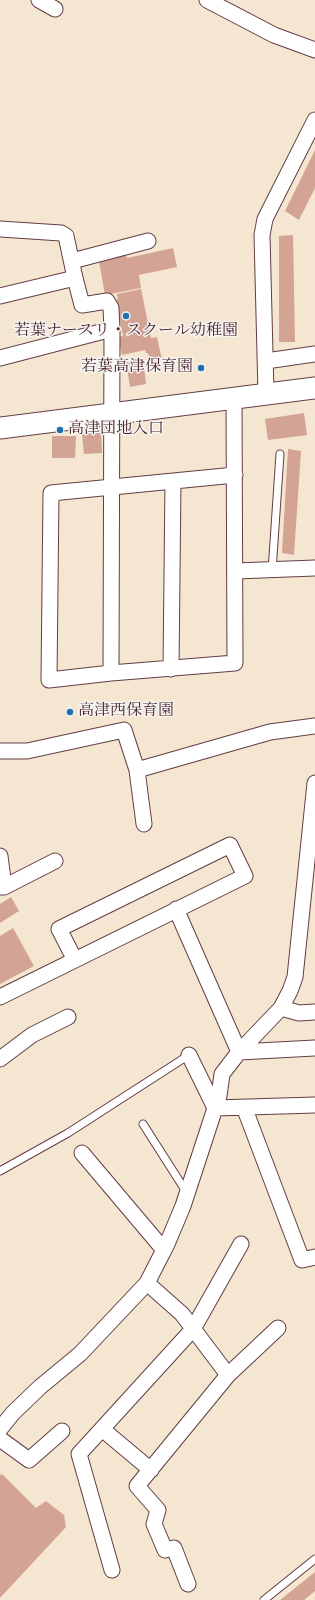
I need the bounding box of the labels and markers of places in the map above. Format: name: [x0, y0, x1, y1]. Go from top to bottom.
marker: 若葉ナースリ・スクール幼稚園: [121, 311, 131, 321]
place label: 若葉ナースリ・スクール幼稚園: [14, 322, 238, 342]
place label: 若葉高津保育園: [81, 358, 193, 378]
marker: 若葉高津保育園: [196, 363, 206, 373]
place label: 高津団地入口: [68, 420, 164, 440]
marker: 高津団地入口: [55, 425, 65, 435]
place label: 高津西保育園: [78, 702, 174, 722]
marker: 高津西保育園: [65, 707, 75, 717]

